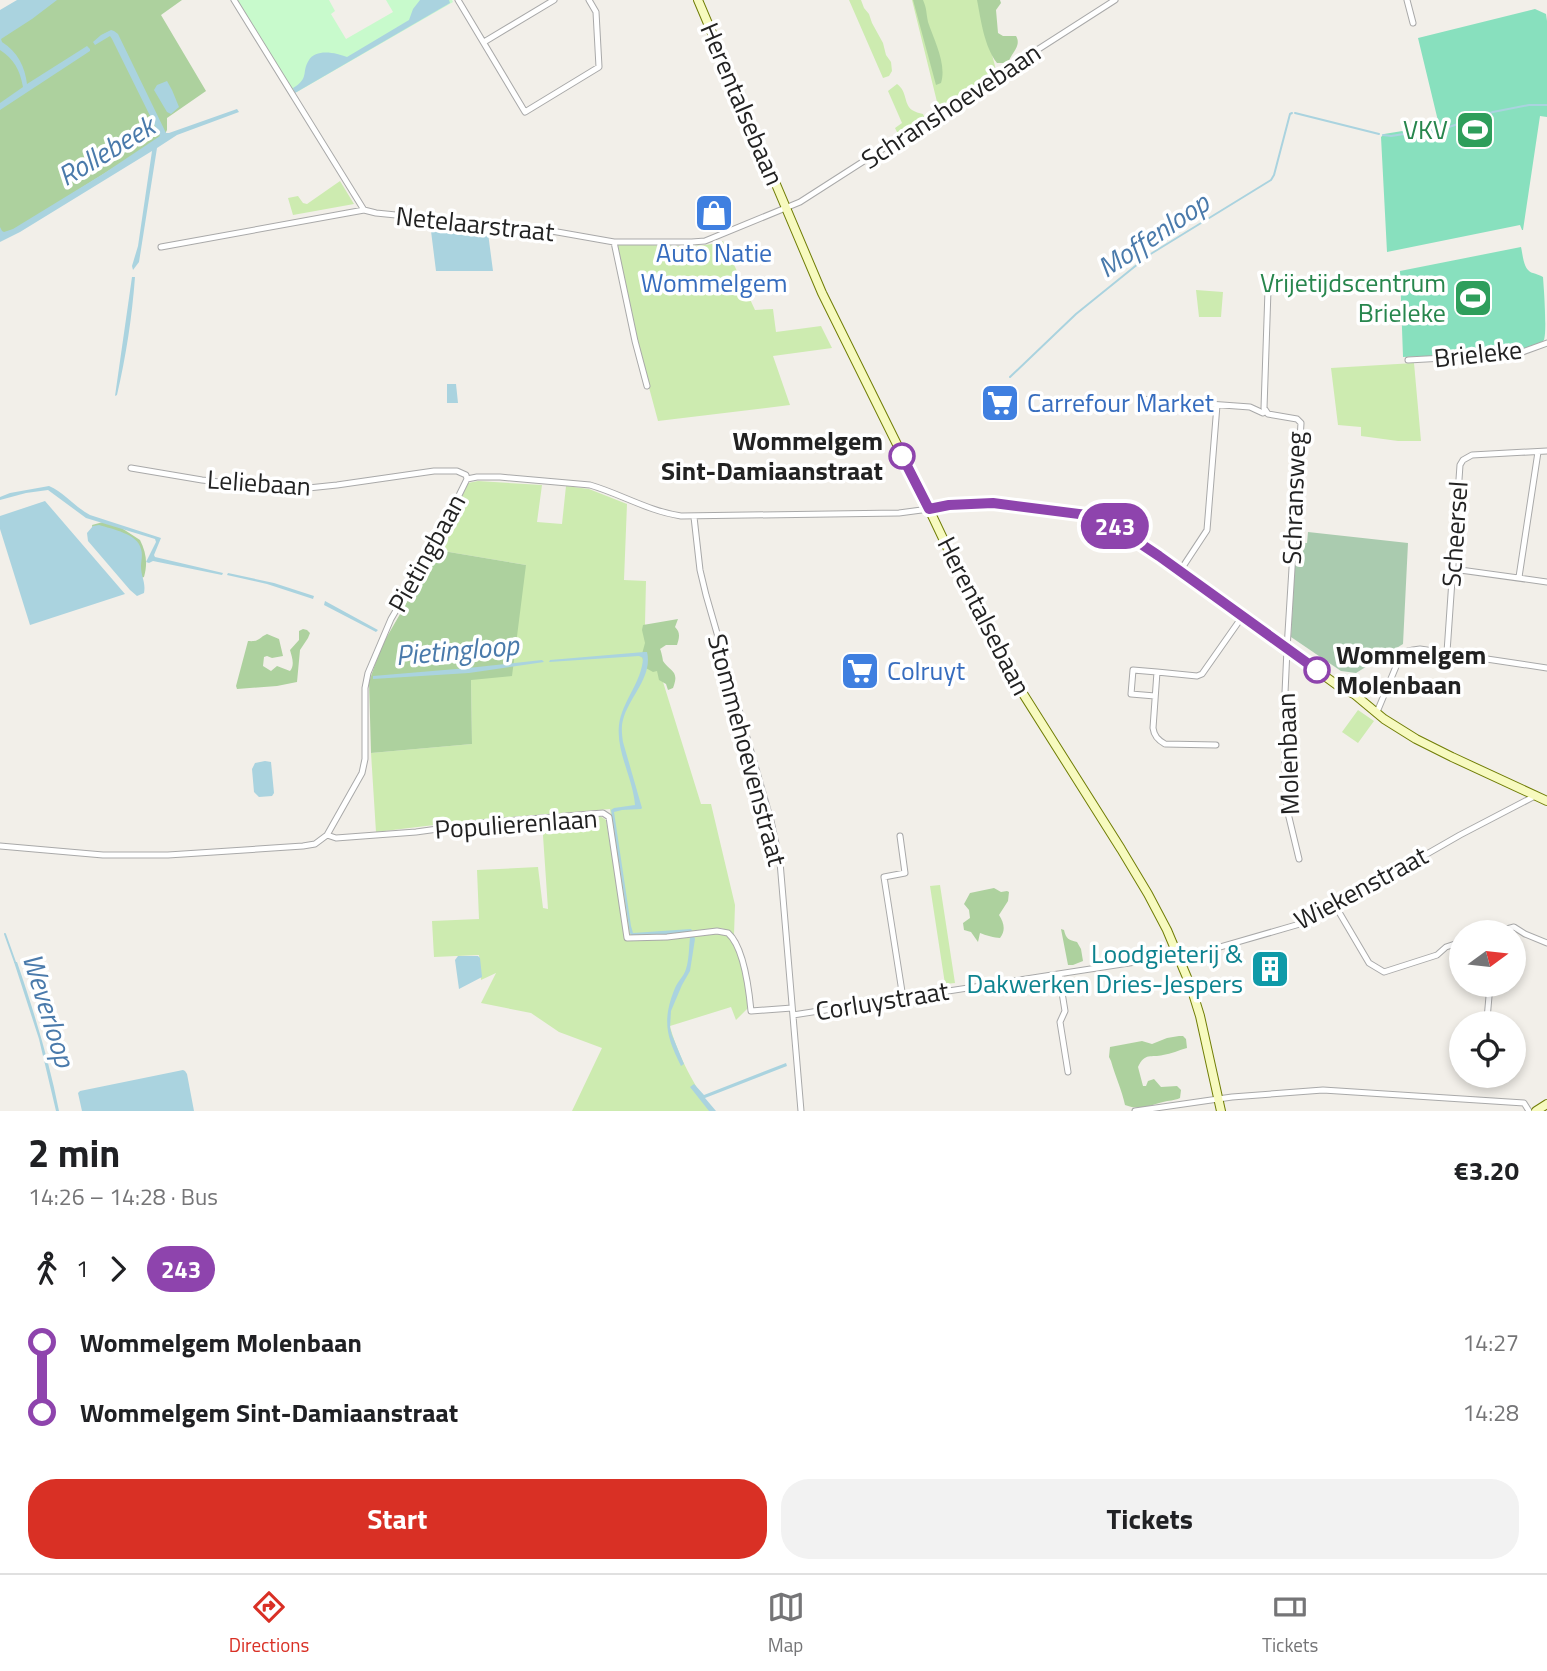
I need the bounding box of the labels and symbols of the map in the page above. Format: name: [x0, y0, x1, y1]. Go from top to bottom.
street label: Herentalsebaan: [691, 16, 794, 191]
street label: Schranshoevebaan: [853, 33, 1048, 178]
water label: Rollebeek: [49, 103, 166, 196]
sports icon: VKV: [1454, 109, 1496, 151]
place label: VKV: [1403, 110, 1448, 149]
water label: Moffenloop: [1088, 181, 1218, 288]
shop icon: Auto Natie Wommelgem: [693, 192, 735, 234]
street label: Netelaarstraat: [394, 196, 556, 251]
place label: Auto Natie Wommelgem: [640, 233, 788, 302]
place label: Vrijetijdscentrum Brieleke: [1260, 263, 1446, 332]
sports icon: Vrijetijdscentrum Brieleke: [1452, 277, 1494, 319]
street label: Brieleke: [1432, 329, 1524, 378]
supermarket icon: Carrefour Market: [979, 382, 1021, 424]
place label: Carrefour Market: [1027, 383, 1214, 422]
place label: Wommelgem Sint-Damiaanstraat: [661, 421, 883, 490]
street label: Schransweg: [1272, 431, 1315, 565]
marker: Wommelgem Sint-Damiaanstraat: [889, 443, 915, 469]
street label: Leliebaan: [206, 459, 312, 506]
street label: Scheersel: [1431, 480, 1478, 588]
street label: Pietingbaan: [378, 486, 475, 619]
line badge: 243: [1075, 503, 1155, 549]
street label: Herentalsebaan: [928, 530, 1041, 702]
water label: Pietingloop: [394, 623, 521, 676]
street label: Stommehoevenstraat: [698, 630, 797, 870]
place label: Wommelgem Molenbaan: [1336, 635, 1486, 704]
supermarket icon: Colruyt: [839, 650, 881, 692]
place label: Colruyt: [887, 651, 965, 690]
marker: Wommelgem Molenbaan: [1304, 657, 1330, 683]
street label: Molenbaan: [1266, 692, 1309, 816]
street label: Populierenlaan: [433, 798, 599, 849]
street label: Wiekenstraat: [1287, 836, 1435, 939]
north arrow: [1449, 920, 1526, 998]
place label: Loodgieterij & Dakwerken Dries-Jespers: [966, 934, 1243, 1003]
water label: Weverloop: [12, 948, 87, 1073]
building icon: Loodgieterij & Dakwerken Dries-Jespers: [1249, 948, 1291, 990]
street label: Corluystraat: [813, 971, 951, 1030]

